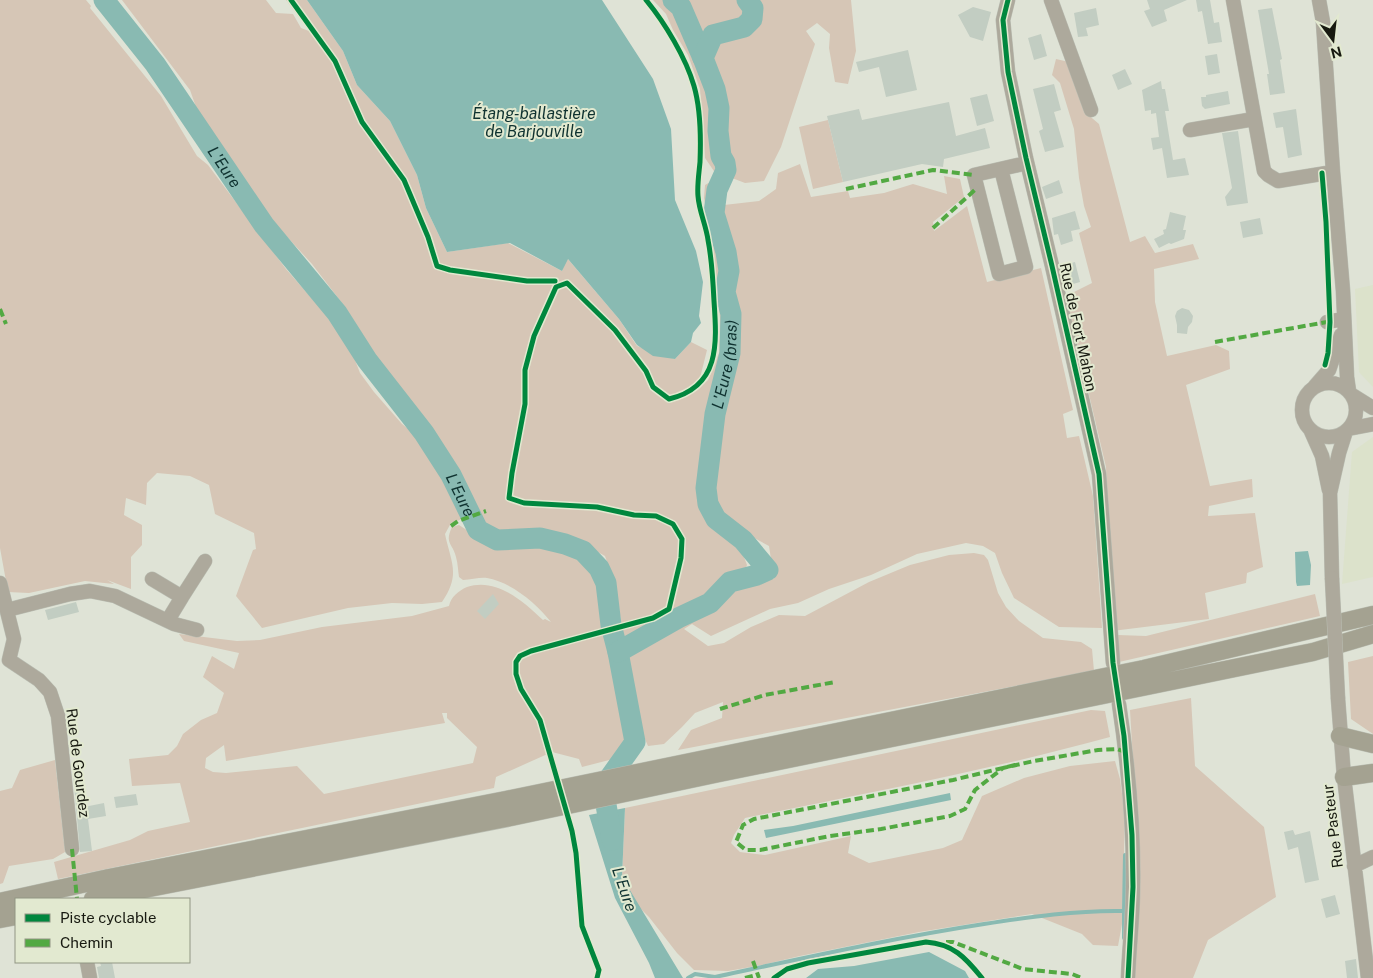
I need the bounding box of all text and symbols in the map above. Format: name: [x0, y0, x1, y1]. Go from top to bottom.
north arrow: [1308, 15, 1358, 65]
text: N: [1329, 43, 1344, 62]
water label: Étang-ballastière de Barjouville: [472, 103, 596, 141]
water label: L'Eure: [203, 143, 245, 192]
street label: Rue de Fort Mahon: [1057, 261, 1100, 393]
water label: L'Eure (bras): [708, 320, 741, 411]
water label: L'Eure: [442, 470, 479, 520]
street label: Rue de Gourdez: [63, 707, 94, 819]
street label: Rue Pasteur: [1319, 783, 1346, 869]
water label: L'Eure: [608, 864, 641, 914]
legend: [15, 898, 190, 963]
text: Piste cyclable: [60, 909, 157, 926]
text: Chemin: [60, 934, 113, 951]

